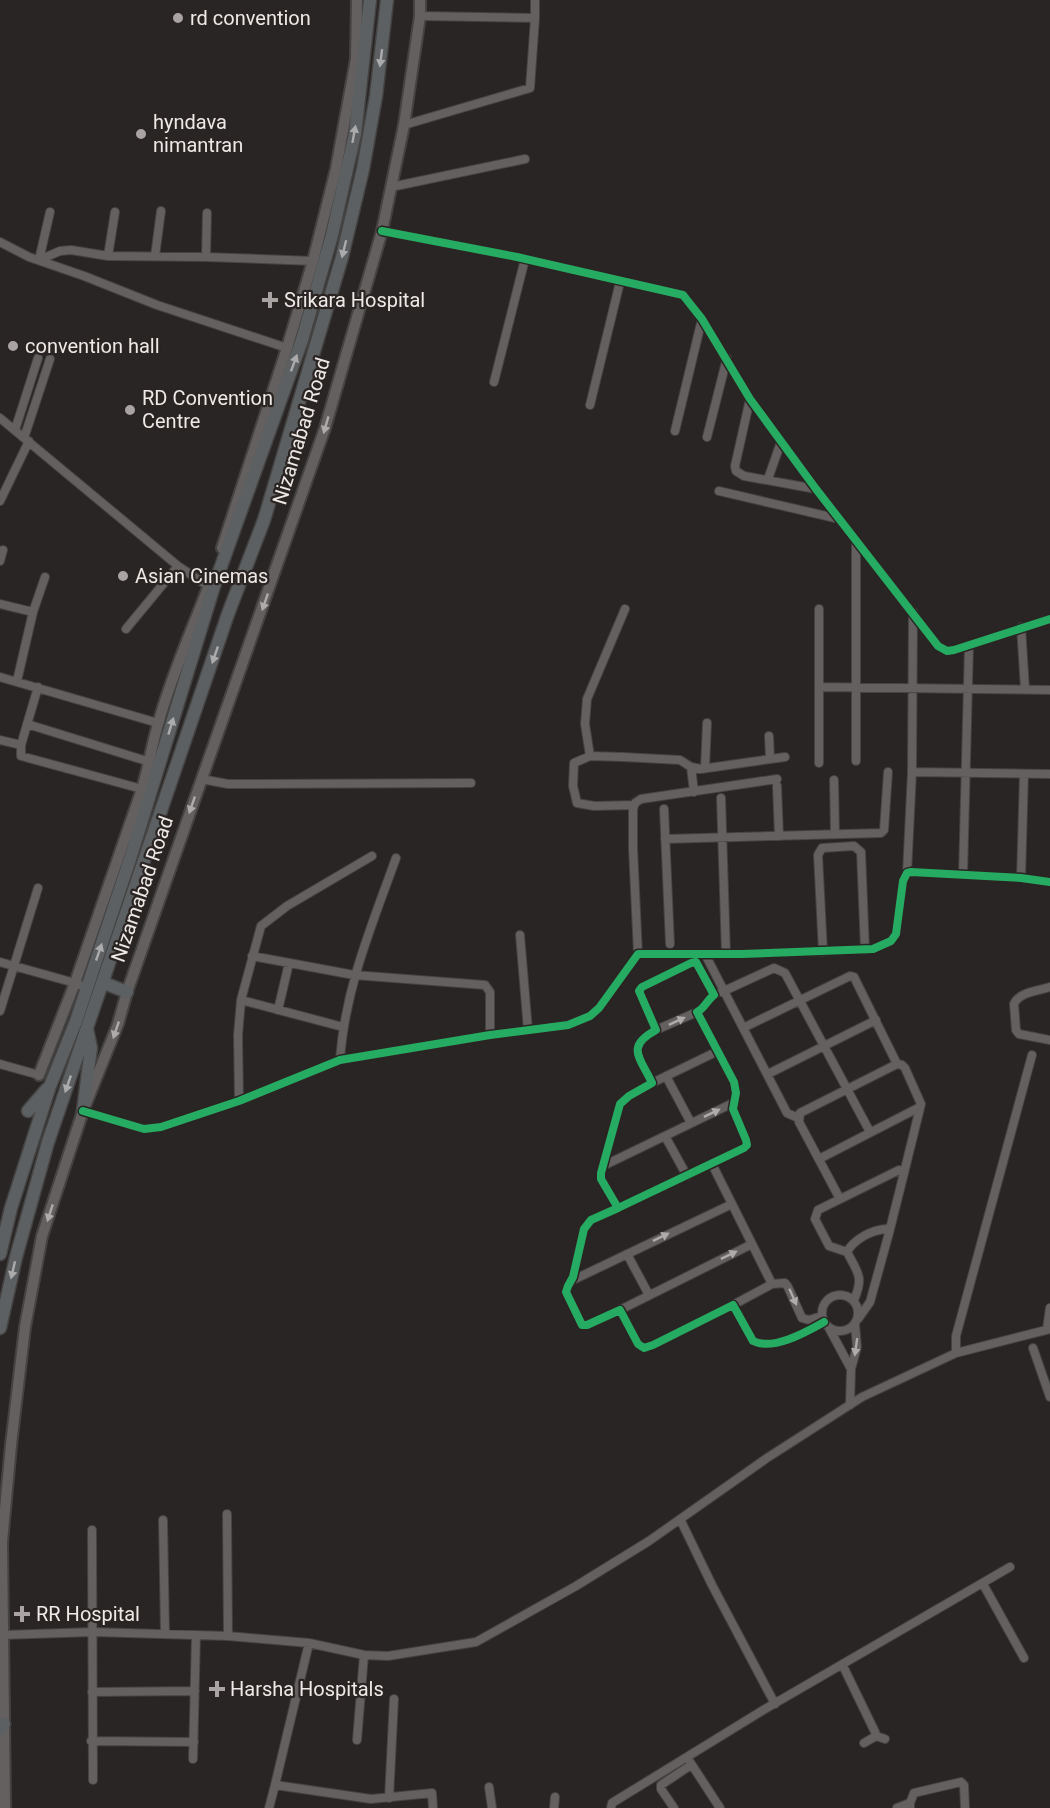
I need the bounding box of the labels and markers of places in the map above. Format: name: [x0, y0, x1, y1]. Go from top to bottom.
place label: rd convention: [190, 6, 311, 30]
marker: rd convention: [171, 11, 185, 25]
place label: hyndava nimantran: [153, 110, 243, 157]
marker: hyndava nimantran: [134, 127, 148, 141]
place label: Srikara Hospital: [284, 288, 425, 312]
marker: Srikara Hospital: [261, 291, 279, 309]
place label: convention hall: [25, 334, 160, 358]
marker: convention hall: [6, 339, 20, 353]
place label: RD Convention Centre: [142, 386, 273, 433]
marker: RD Convention Centre: [123, 403, 137, 417]
place label: Asian Cinemas: [135, 564, 268, 588]
marker: Asian Cinemas: [116, 569, 130, 583]
place label: RR Hospital: [36, 1602, 140, 1626]
marker: RR Hospital: [13, 1605, 31, 1623]
place label: Harsha Hospitals: [230, 1677, 384, 1701]
marker: Harsha Hospitals: [208, 1680, 226, 1698]

